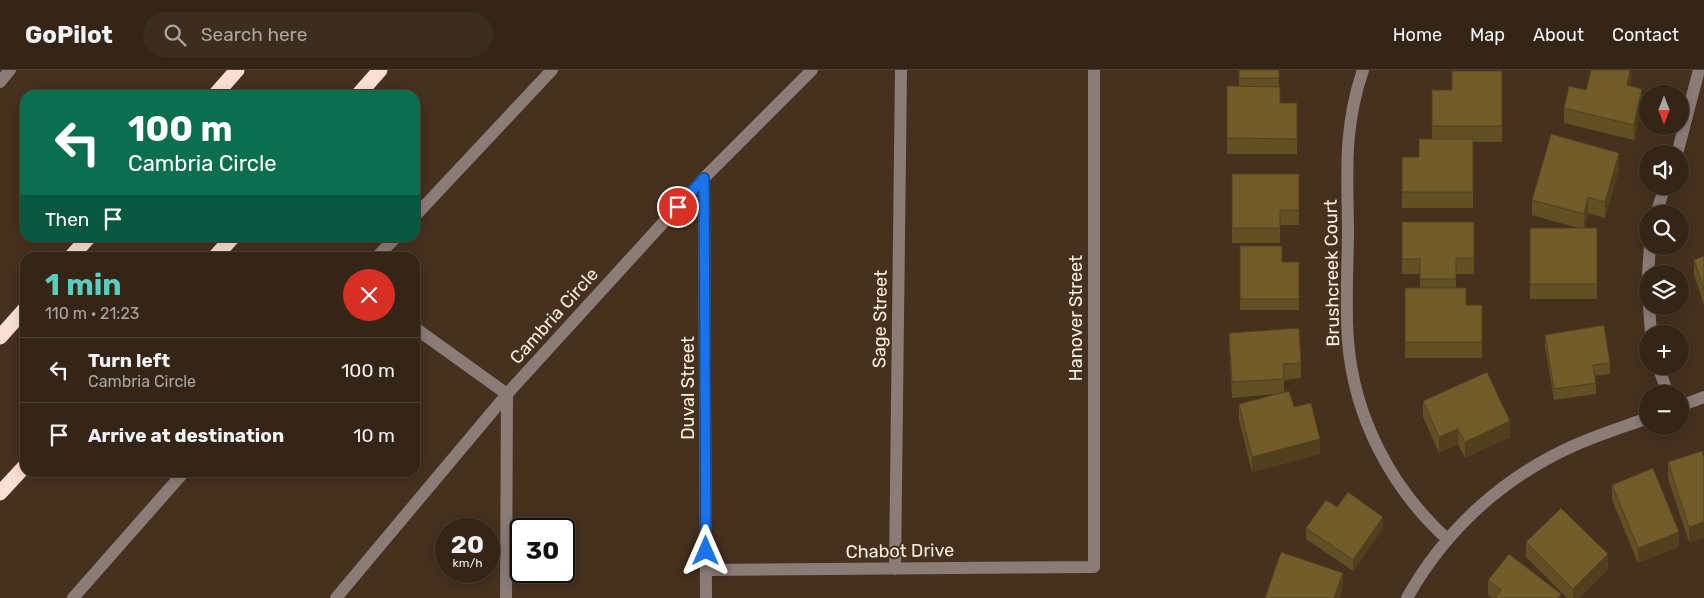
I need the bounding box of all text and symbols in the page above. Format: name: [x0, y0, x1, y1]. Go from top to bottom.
search box: [143, 12, 493, 57]
text: GoPilot: [25, 21, 113, 49]
icon: search: [161, 21, 189, 49]
text: Search here: [201, 23, 307, 46]
text: Home: [1393, 24, 1442, 46]
text: Map: [1470, 24, 1505, 46]
text: About: [1533, 24, 1584, 46]
text: Contact: [1612, 24, 1679, 46]
north arrow: [1639, 85, 1689, 135]
map controls: [1639, 85, 1689, 435]
text: 100 m: [128, 108, 233, 150]
icon: left: [45, 110, 110, 175]
button: sound: [1639, 145, 1689, 195]
text: Cambria Circle: [128, 150, 277, 177]
pin: [657, 186, 699, 228]
icon: arrive: [664, 193, 692, 221]
street label: Brushcreek Court: [1320, 199, 1344, 347]
icon: arrive: [99, 205, 127, 233]
button: search: [1639, 205, 1689, 255]
text: Then: [45, 208, 89, 231]
street label: Hanover Street: [1065, 255, 1087, 381]
street label: Cambria Circle: [505, 263, 603, 369]
button: layers: [1639, 265, 1689, 315]
text: 1 min: [45, 267, 122, 303]
button: close: [343, 269, 395, 321]
street label: Sage Street: [868, 270, 892, 368]
text: 110 m · 21:23: [45, 304, 139, 323]
button: +: [1639, 325, 1689, 375]
street label: Duval Street: [677, 336, 699, 440]
text: Turn left: [88, 349, 170, 372]
icon: left: [45, 356, 73, 384]
text: 100 m: [341, 359, 395, 382]
text: Cambria Circle: [88, 372, 196, 391]
button: −: [1639, 385, 1689, 435]
icon: arrive: [45, 421, 73, 449]
text: Arrive at destination: [88, 424, 284, 447]
text: 10 m: [353, 424, 395, 447]
speed limit sign: 30: [510, 518, 575, 583]
position arrow: [679, 524, 731, 576]
text: 20: [451, 530, 484, 559]
street label: Chabot Drive: [846, 539, 954, 563]
text: km/h: [453, 556, 482, 570]

